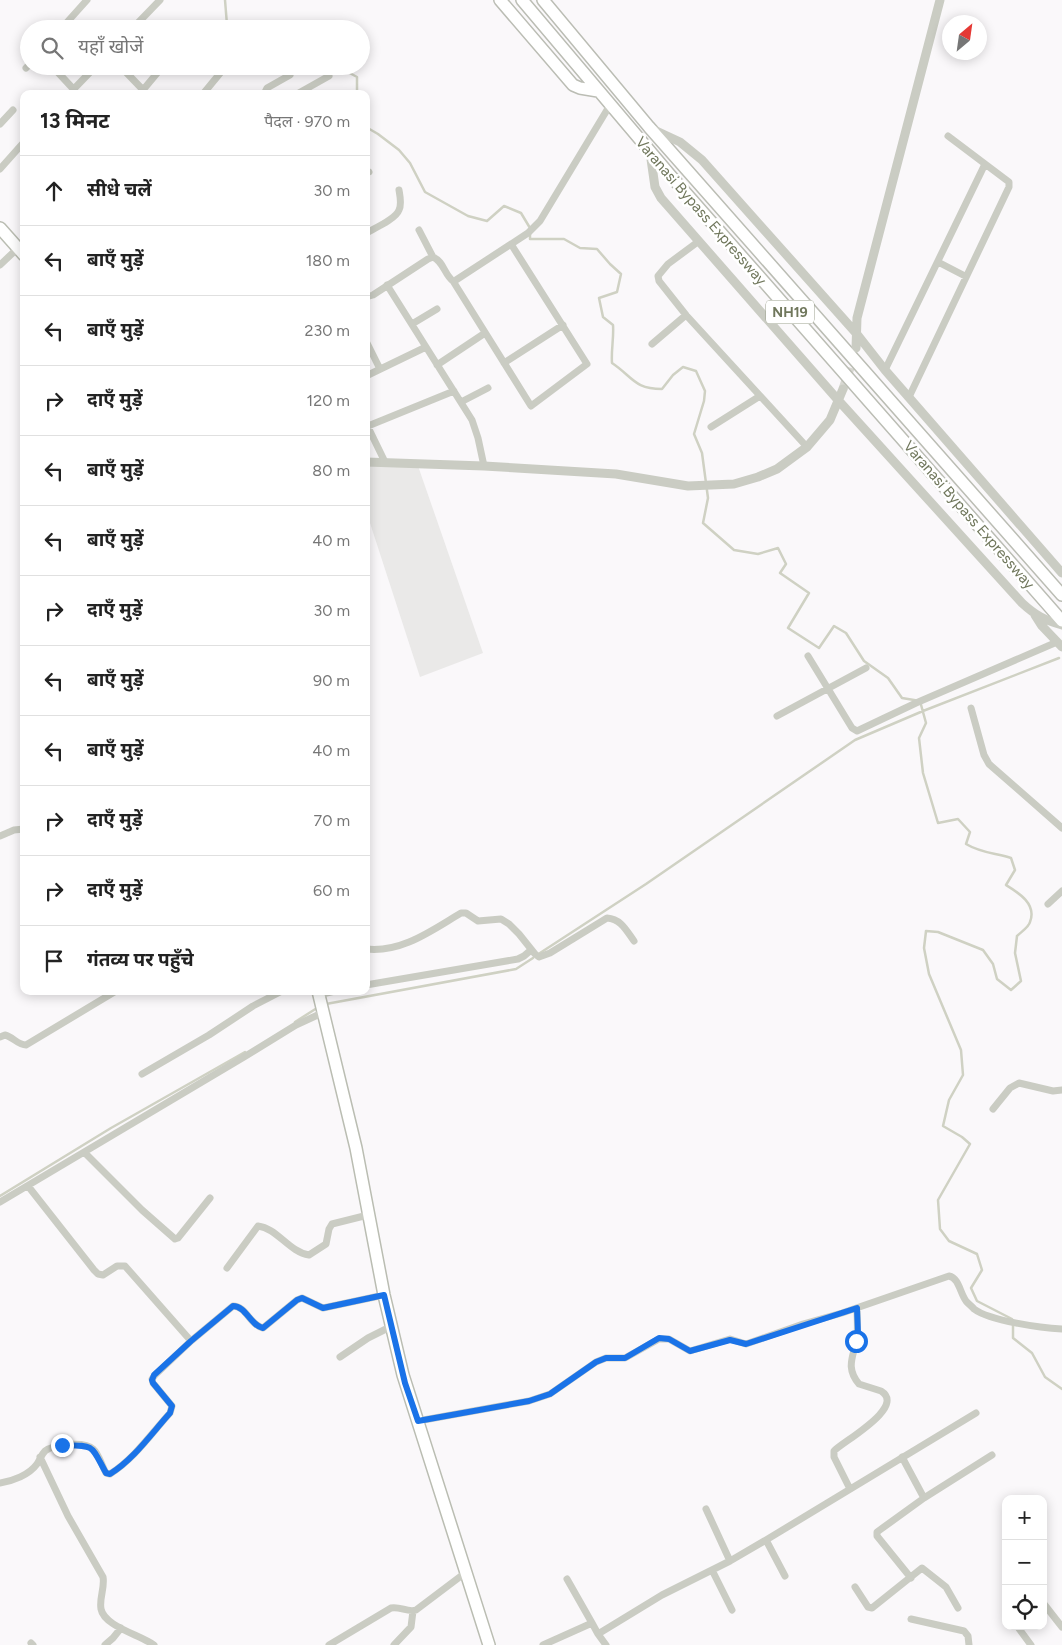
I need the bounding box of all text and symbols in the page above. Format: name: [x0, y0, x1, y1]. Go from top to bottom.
north arrow: [942, 15, 987, 60]
search box: [20, 20, 370, 75]
icon: search: [38, 34, 66, 62]
text: यहाँ खोजें: [78, 35, 143, 58]
text: 13 मिनट: [40, 108, 110, 133]
text: पैदल · 970 m: [264, 112, 350, 131]
street label: Varanasi Bypass Expressway: [632, 133, 770, 289]
icon: ahead: [40, 177, 68, 205]
text: सीधे चलें: [87, 178, 151, 201]
text: 30 m: [313, 181, 350, 200]
icon: left: [40, 247, 68, 275]
text: बाएँ मुड़ें: [87, 248, 144, 271]
text: 180 m: [306, 251, 350, 270]
road number: NH19: [766, 300, 814, 324]
icon: left: [40, 317, 68, 345]
text: बाएँ मुड़ें: [87, 318, 144, 341]
text: 230 m: [305, 321, 350, 340]
icon: right: [40, 387, 68, 415]
text: दाएँ मुड़ें: [87, 388, 143, 411]
text: 120 m: [307, 391, 350, 410]
street label: Varanasi Bypass Expressway: [900, 437, 1038, 593]
icon: left: [40, 457, 68, 485]
text: बाएँ मुड़ें: [87, 458, 144, 481]
text: 80 m: [312, 461, 350, 480]
icon: left: [40, 527, 68, 555]
text: बाएँ मुड़ें: [87, 528, 144, 551]
text: 40 m: [312, 531, 350, 550]
icon: right: [40, 597, 68, 625]
text: दाएँ मुड़ें: [87, 598, 143, 621]
text: 30 m: [313, 601, 350, 620]
icon: left: [40, 667, 68, 695]
text: बाएँ मुड़ें: [87, 668, 144, 691]
text: 90 m: [313, 671, 350, 690]
icon: left: [40, 737, 68, 765]
text: बाएँ मुड़ें: [87, 738, 144, 761]
text: 40 m: [312, 741, 350, 760]
icon: right: [40, 807, 68, 835]
text: दाएँ मुड़ें: [87, 808, 143, 831]
text: 70 m: [314, 811, 350, 830]
icon: right: [40, 877, 68, 905]
text: दाएँ मुड़ें: [87, 878, 143, 901]
text: 60 m: [313, 881, 350, 900]
icon: arrive: [40, 947, 68, 975]
text: गंतव्य पर पहुँचे: [87, 948, 194, 971]
route start: [845, 1330, 868, 1353]
route end: [51, 1434, 74, 1457]
map controls: [1002, 1495, 1047, 1630]
button: +: [1002, 1495, 1047, 1540]
button: −: [1002, 1540, 1047, 1585]
button: locate: [1002, 1585, 1047, 1630]

